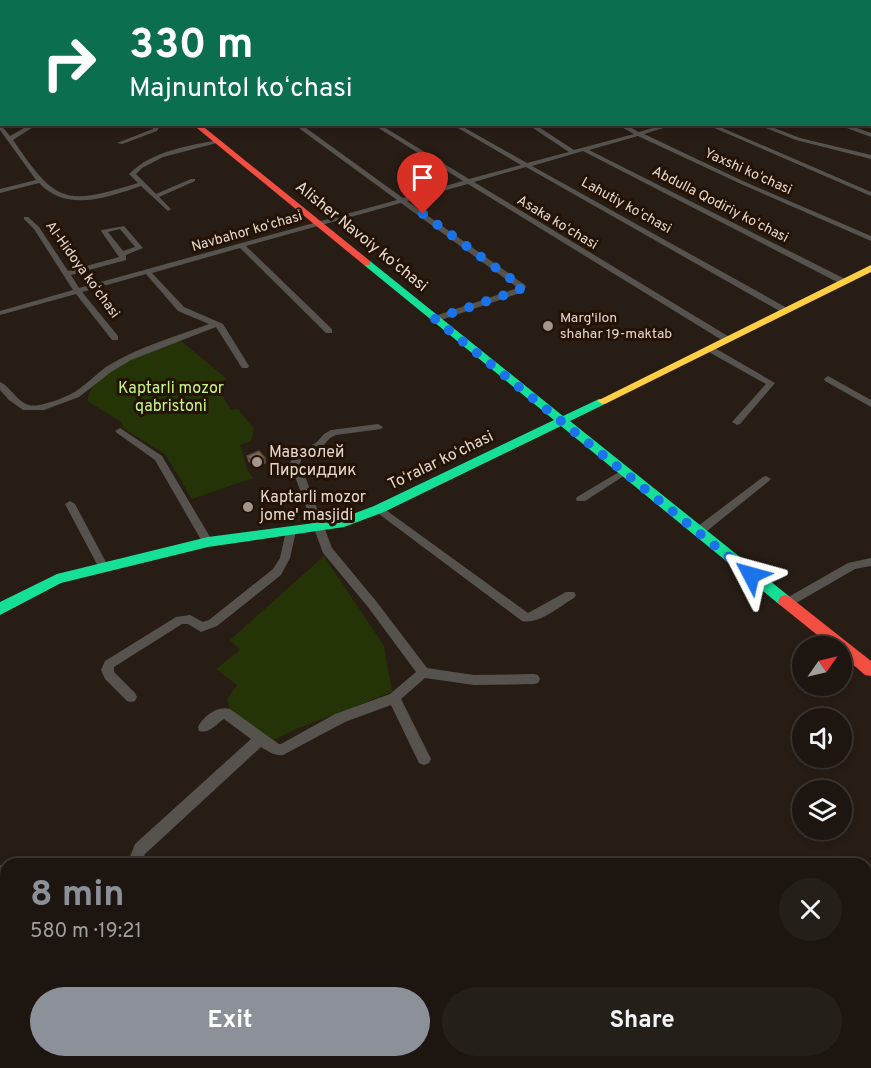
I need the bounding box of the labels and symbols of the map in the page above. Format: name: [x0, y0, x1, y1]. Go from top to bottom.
street label: Yaxshi koʻchasi: [702, 145, 794, 199]
pin: [397, 152, 448, 214]
street label: Abdulla Qodiriy koʻchasi: [649, 163, 791, 247]
street label: Lahutiy koʻchasi: [578, 174, 674, 238]
street label: Alisher Navoiy koʻchasi: [291, 177, 431, 297]
street label: Asaka koʻchasi: [513, 192, 601, 254]
street label: Navbahor koʻchasi: [190, 208, 304, 256]
street label: Al-Hidoya koʻchasi: [41, 218, 123, 322]
place label: Marg'ilon shahar 19-maktab: [560, 310, 672, 343]
marker: Marg'ilon shahar 19-maktab: [541, 319, 555, 333]
park label: Kaptarli mozor qabristoni: [118, 379, 224, 417]
street label: Toʻralar koʻchasi: [385, 427, 497, 495]
place label: Мавзолей Пирсиддик: [269, 443, 356, 481]
marker: Мавзолей Пирсиддик: [250, 455, 264, 469]
place label: Kaptarli mozor jome' masjidi: [259, 488, 366, 526]
marker: Kaptarli mozor jome' masjidi: [241, 500, 255, 514]
position arrow: [719, 543, 783, 607]
north arrow: [792, 636, 852, 696]

